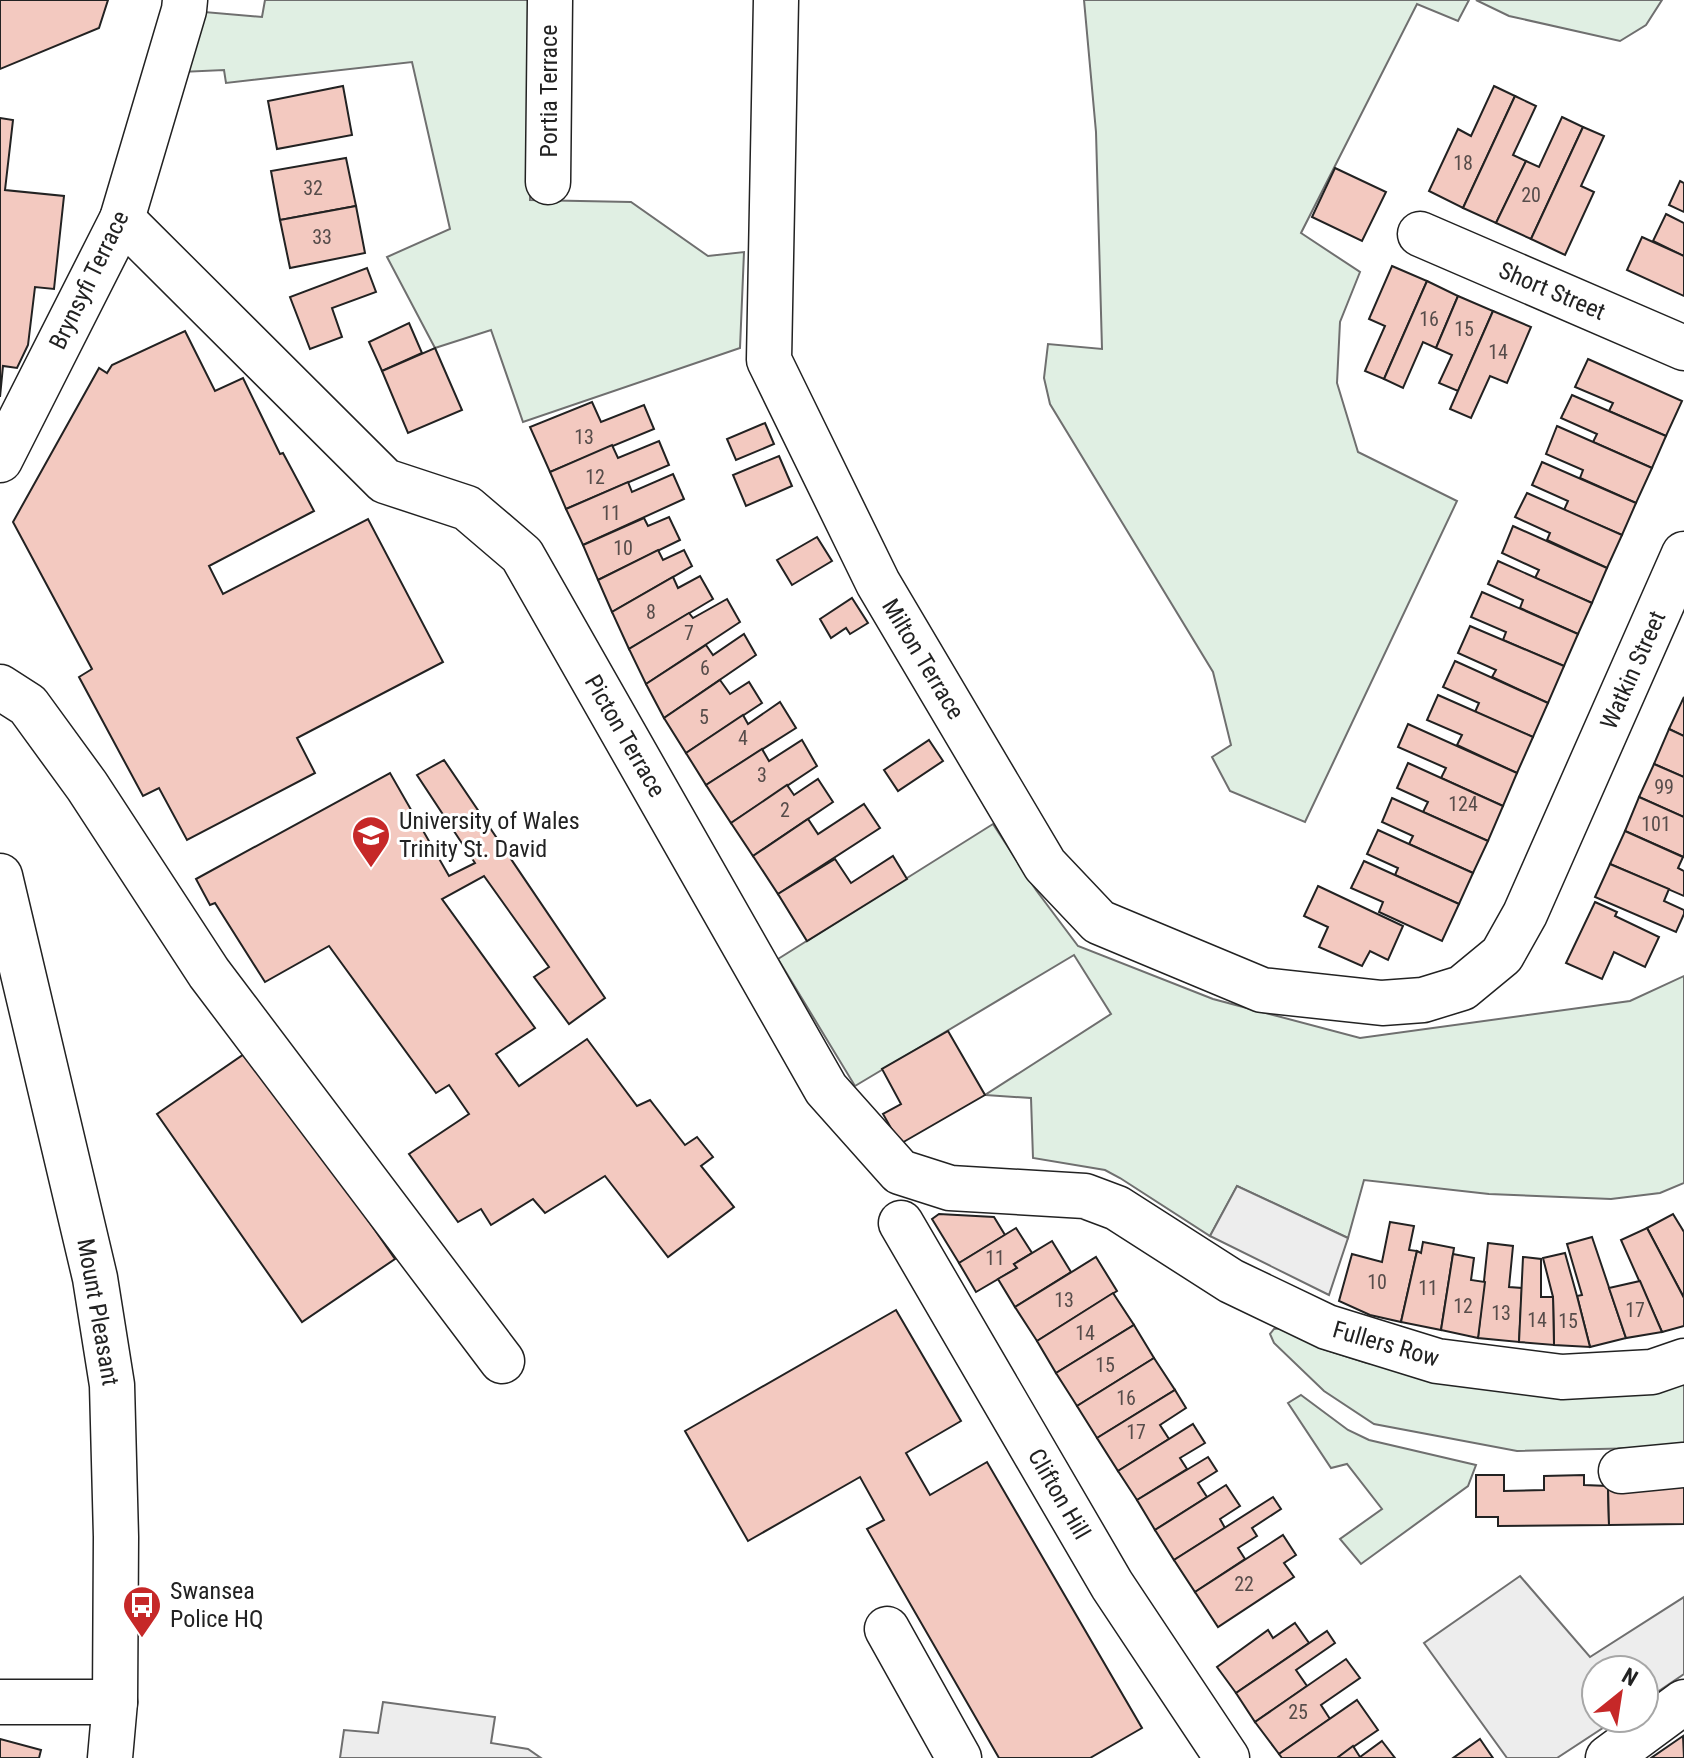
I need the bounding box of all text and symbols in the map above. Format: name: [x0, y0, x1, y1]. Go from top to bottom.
street label: Portia Terrace: [535, 25, 563, 157]
house number: 18: [1453, 151, 1473, 175]
house number: 32: [303, 176, 323, 200]
house number: 20: [1521, 183, 1541, 207]
street label: Brynsyfi Terrace: [43, 206, 135, 354]
house number: 33: [312, 225, 332, 249]
street label: Short Street: [1495, 256, 1609, 326]
house number: 16: [1419, 307, 1439, 331]
house number: 15: [1454, 317, 1474, 341]
house number: 14: [1488, 340, 1508, 364]
house number: 13: [574, 425, 594, 449]
house number: 12: [585, 465, 605, 489]
house number: 11: [601, 501, 621, 525]
house number: 10: [613, 536, 633, 560]
street label: Milton Terrace: [876, 594, 970, 724]
house number: 8: [646, 600, 656, 624]
street label: Watkin Street: [1595, 607, 1671, 733]
house number: 7: [684, 621, 694, 645]
house number: 6: [700, 656, 710, 680]
street label: Picton Terrace: [579, 670, 671, 802]
house number: 5: [699, 705, 709, 729]
house number: 4: [738, 726, 748, 750]
house number: 3: [757, 763, 767, 787]
house number: 99: [1654, 775, 1674, 799]
house number: 124: [1448, 792, 1478, 816]
house number: 2: [780, 798, 790, 822]
place label: University of Wales Trinity St. David: [399, 807, 580, 863]
house number: 101: [1641, 812, 1671, 836]
school or university icon: University of Wales Trinity St. David: [350, 814, 392, 869]
street label: Mount Pleasant: [71, 1236, 125, 1388]
house number: 11: [985, 1246, 1005, 1270]
house number: 10: [1367, 1270, 1387, 1294]
house number: 11: [1418, 1276, 1438, 1300]
house number: 13: [1054, 1288, 1074, 1312]
house number: 12: [1453, 1294, 1473, 1318]
house number: 17: [1625, 1298, 1645, 1322]
house number: 13: [1491, 1301, 1511, 1325]
house number: 14: [1527, 1308, 1547, 1332]
house number: 15: [1558, 1309, 1578, 1333]
street label: Fullers Row: [1330, 1315, 1442, 1373]
house number: 14: [1075, 1321, 1095, 1345]
house number: 15: [1095, 1353, 1115, 1377]
house number: 16: [1116, 1386, 1136, 1410]
house number: 17: [1126, 1420, 1146, 1444]
street label: Clifton Hill: [1022, 1444, 1096, 1544]
house number: 22: [1234, 1572, 1254, 1596]
place label: Swansea Police HQ: [170, 1577, 263, 1633]
bus stop icon: Swansea Police HQ: [121, 1584, 163, 1639]
north arrow: [1580, 1654, 1660, 1734]
text: N: [1618, 1663, 1642, 1691]
house number: 25: [1288, 1700, 1308, 1724]

